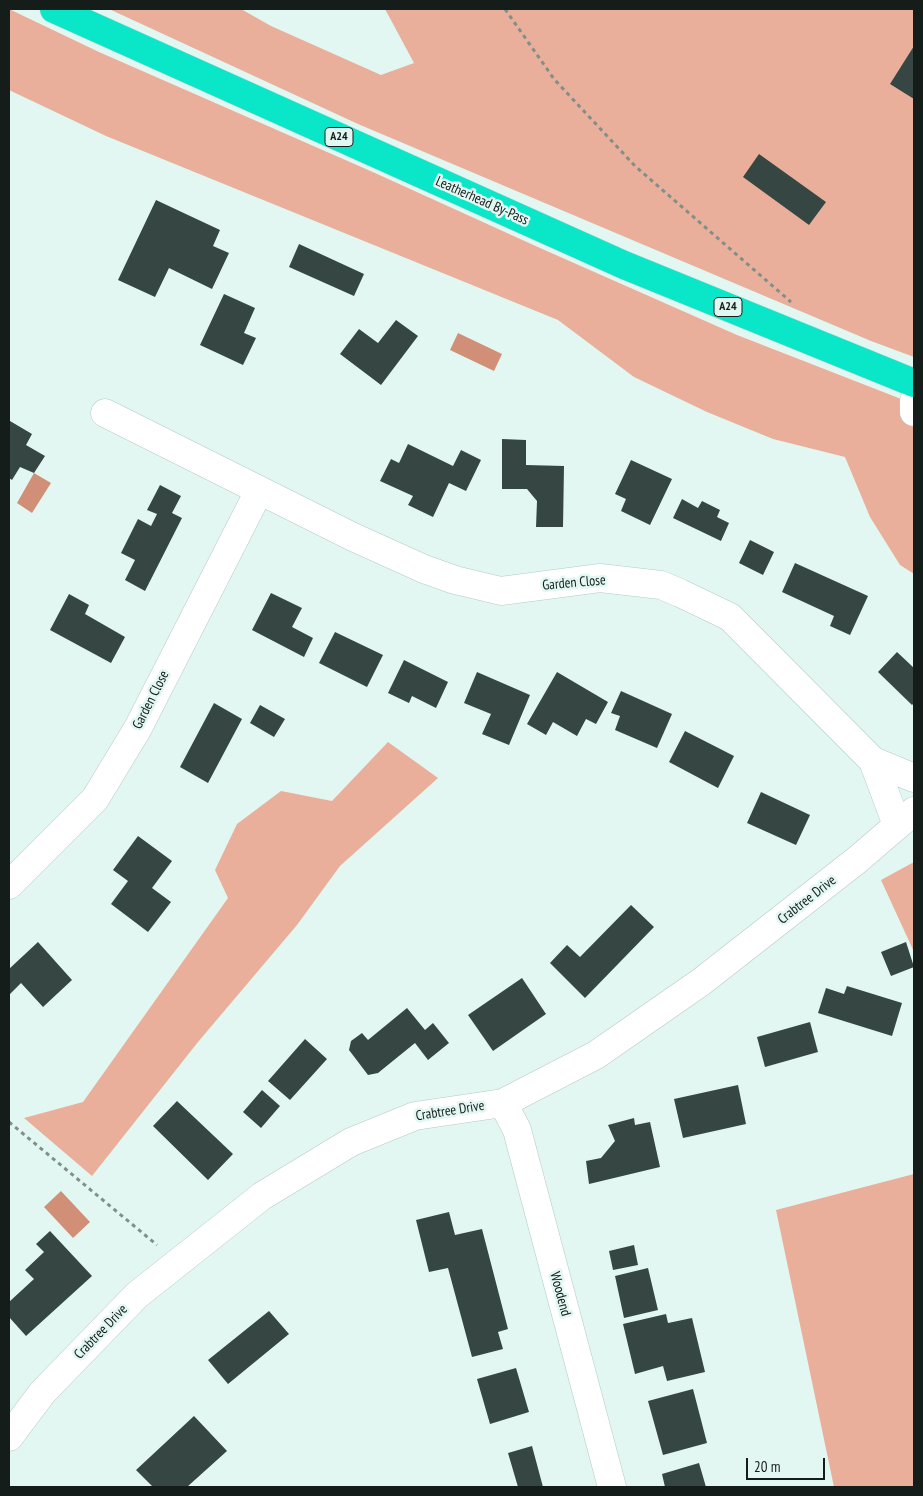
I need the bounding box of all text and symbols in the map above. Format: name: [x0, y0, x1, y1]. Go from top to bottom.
road number: A24: [325, 128, 353, 146]
street label: Leatherhead By-Pass: [433, 173, 531, 229]
road number: A24: [714, 298, 742, 316]
street label: Garden Close: [542, 572, 606, 594]
street label: Garden Close: [129, 668, 173, 732]
street label: Crabtree Drive: [775, 872, 839, 928]
street label: Crabtree Drive: [414, 1097, 486, 1125]
street label: Woodend: [546, 1270, 574, 1318]
street label: Crabtree Drive: [71, 1301, 131, 1363]
scale bar: [748, 1448, 827, 1480]
text: 20 m: [754, 1457, 780, 1476]

